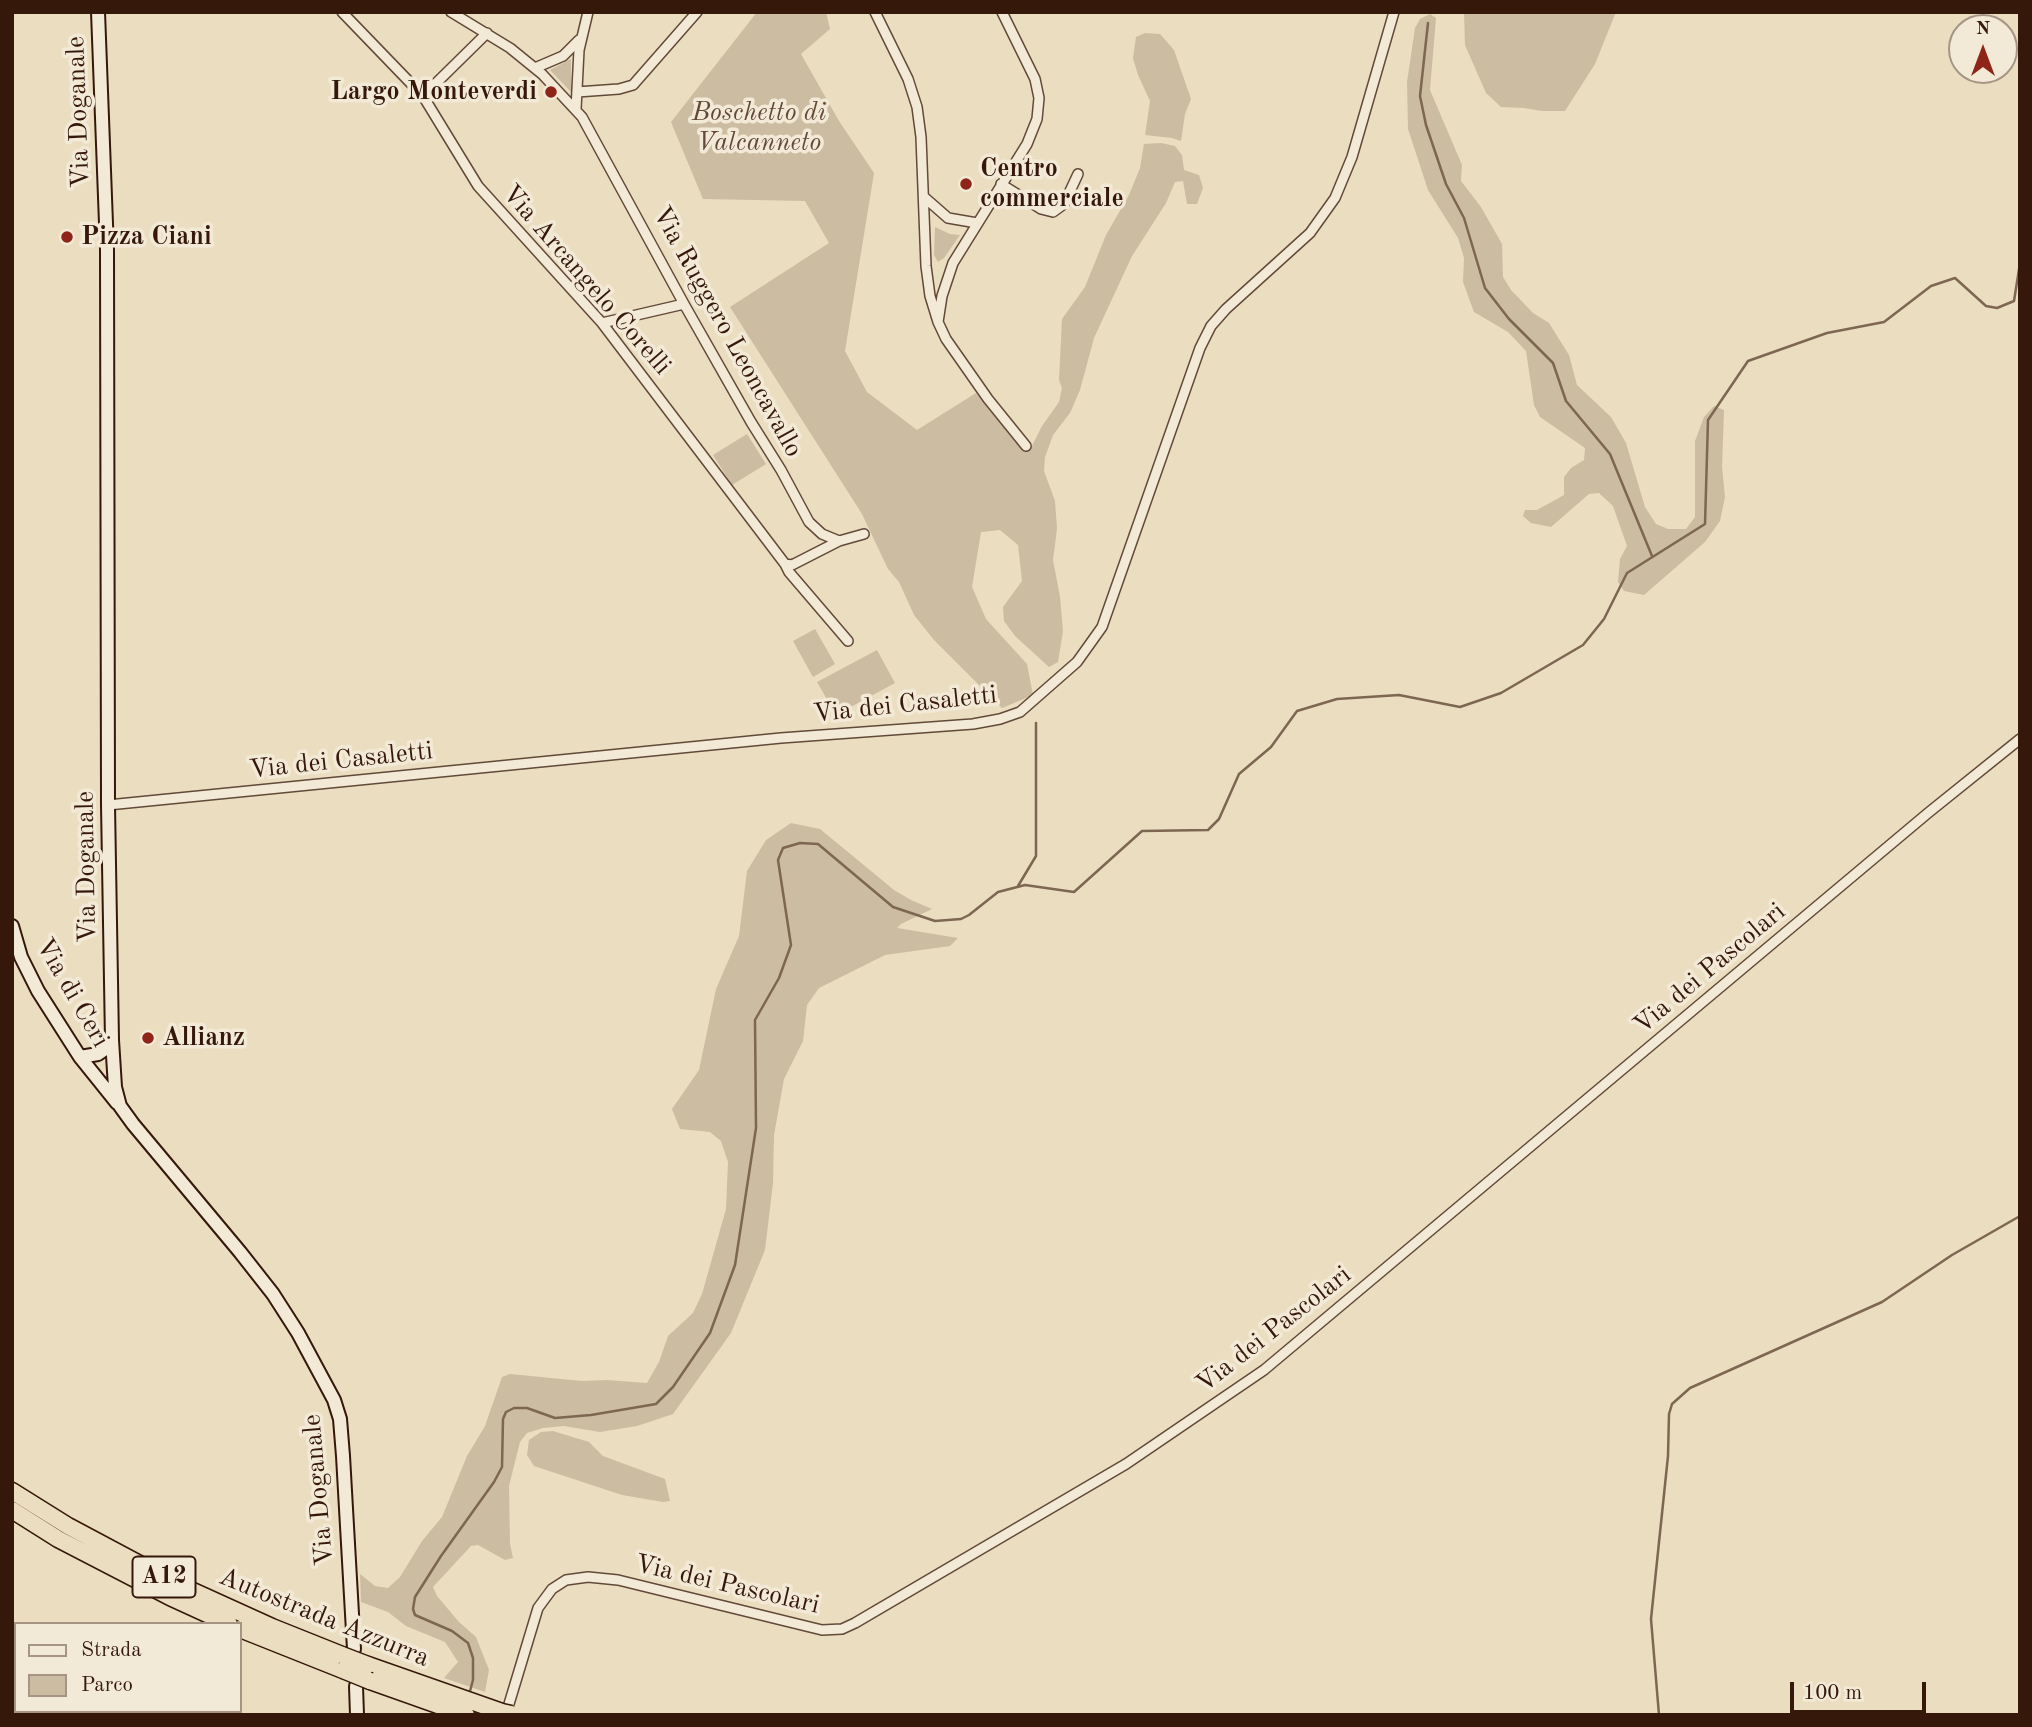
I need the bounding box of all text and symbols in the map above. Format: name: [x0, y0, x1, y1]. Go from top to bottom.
north arrow: [1948, 14, 2018, 84]
text: N: [1976, 20, 1990, 39]
street label: Via Doganale: [61, 36, 97, 188]
place label: Largo Monteverdi: [330, 76, 537, 108]
marker: Largo Monteverdi: [543, 84, 559, 100]
park label: Boschetto di Valcanneto: [692, 97, 826, 158]
place label: Centro commerciale: [980, 153, 1124, 214]
marker: Centro commerciale: [958, 176, 974, 192]
street label: Via Arcangelo Corelli: [495, 178, 677, 382]
street label: Via Ruggero Leoncavallo: [645, 201, 809, 463]
place label: Pizza Ciani: [81, 221, 212, 253]
marker: Pizza Ciani: [59, 229, 75, 245]
street label: Via dei Casaletti: [812, 680, 998, 730]
street label: Via dei Casaletti: [248, 736, 434, 786]
street label: Via Doganale: [70, 791, 104, 943]
street label: Via dei Pascolari: [1628, 897, 1792, 1041]
street label: Via di Ceri: [28, 933, 116, 1053]
place label: Allianz: [162, 1022, 245, 1054]
marker: Allianz: [140, 1030, 156, 1046]
street label: Via dei Pascolari: [1190, 1260, 1358, 1400]
street label: Via Doganale: [297, 1413, 341, 1567]
street label: Via dei Pascolari: [632, 1549, 822, 1621]
road number: A12: [132, 1556, 196, 1597]
street label: Autostrada Azzurra: [214, 1562, 434, 1674]
legend: [14, 1622, 242, 1713]
text: Strada: [81, 1640, 142, 1661]
scale bar: [1794, 1668, 1930, 1712]
text: Parco: [81, 1675, 133, 1696]
text: 100 m: [1803, 1683, 1862, 1704]

